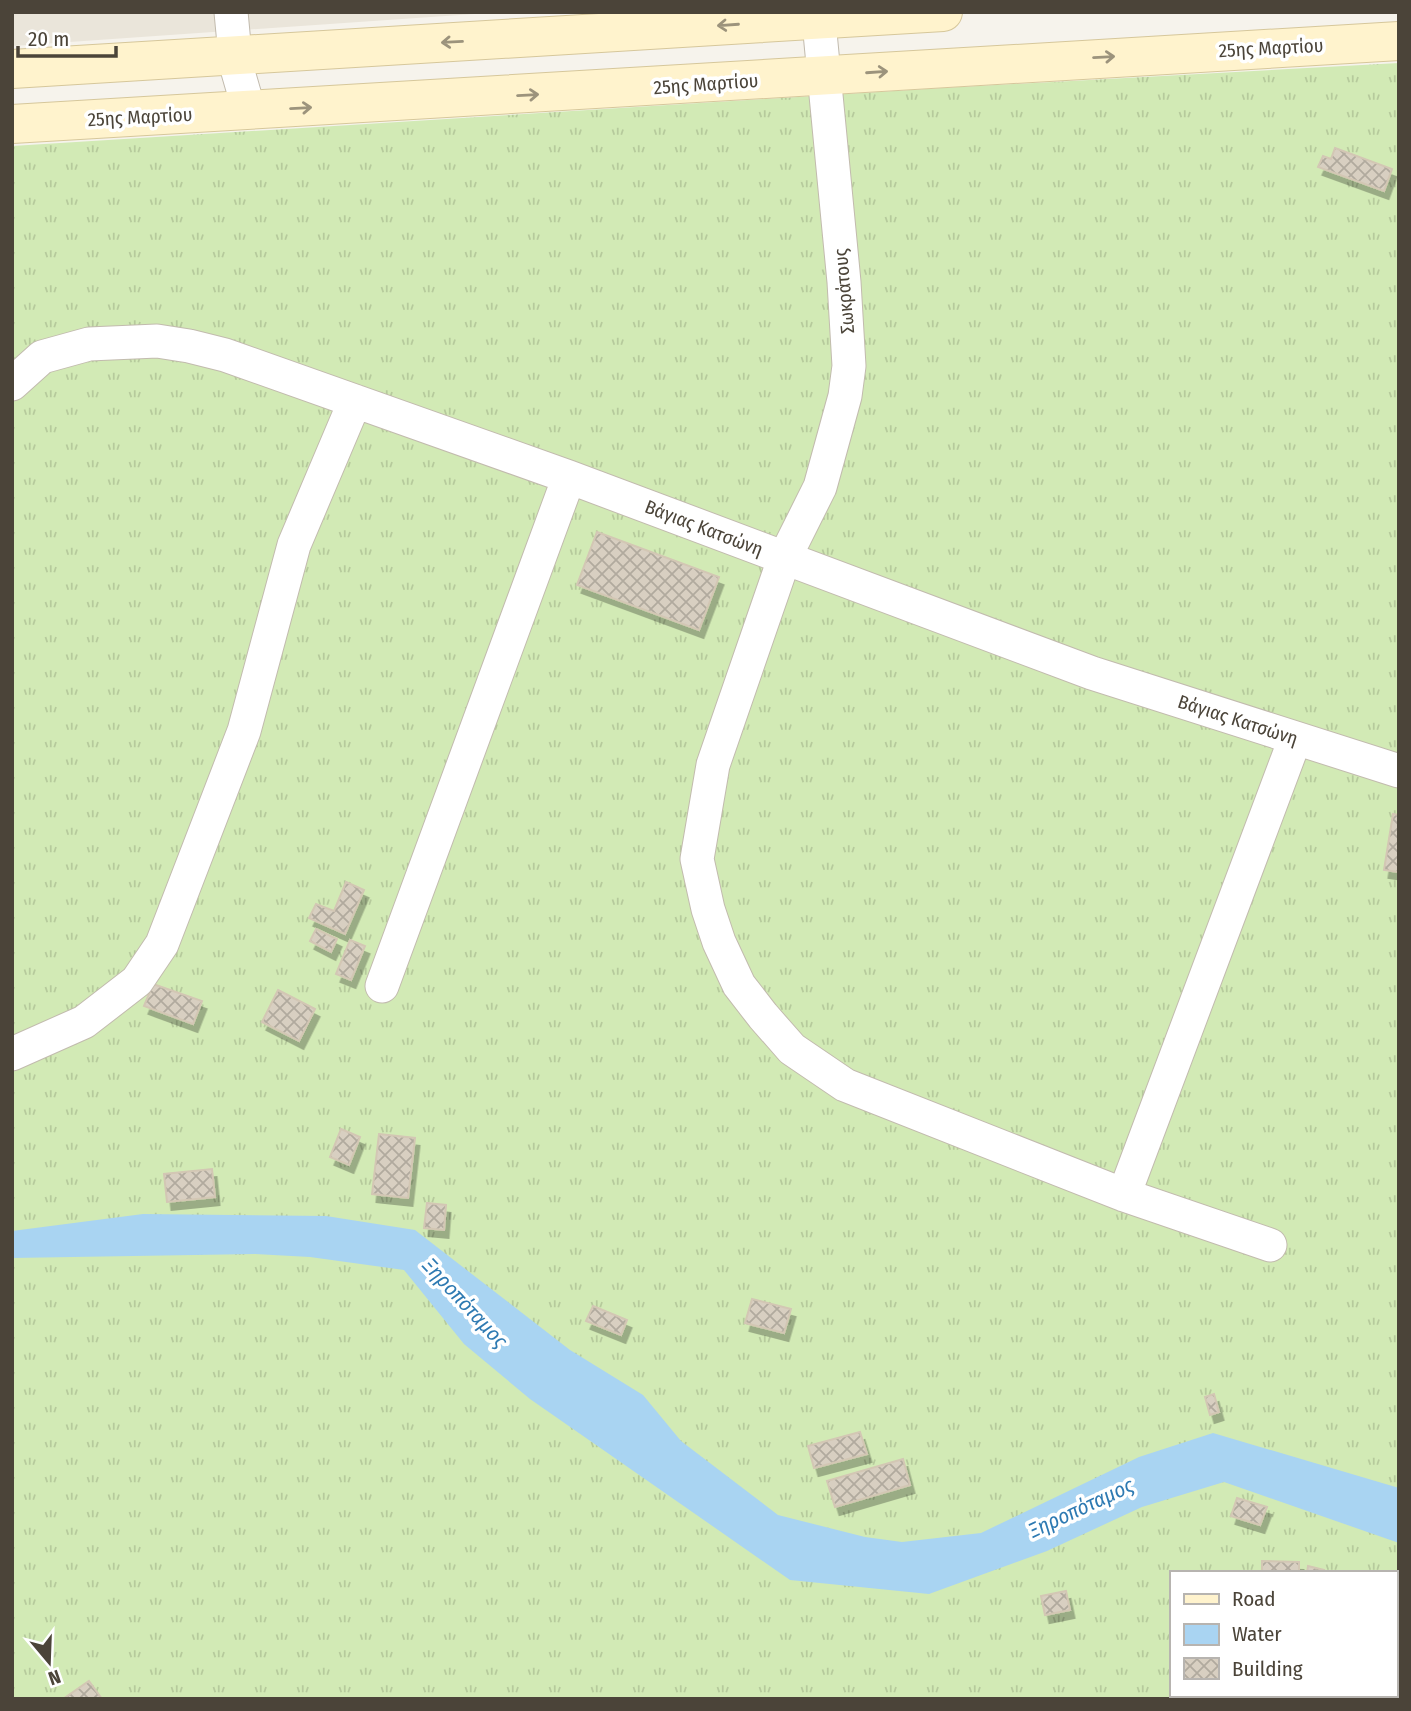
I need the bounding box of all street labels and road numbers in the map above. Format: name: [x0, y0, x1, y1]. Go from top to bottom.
street label: 25ης Μαρτίου: [1218, 34, 1324, 62]
street label: 25ης Μαρτίου: [653, 69, 759, 99]
street label: 25ης Μαρτίου: [87, 103, 193, 131]
street label: Σωκράτους: [829, 247, 859, 335]
street label: Βάγιας Κατσώνη: [642, 495, 766, 561]
street label: Βάγιας Κατσώνη: [1175, 690, 1301, 750]

